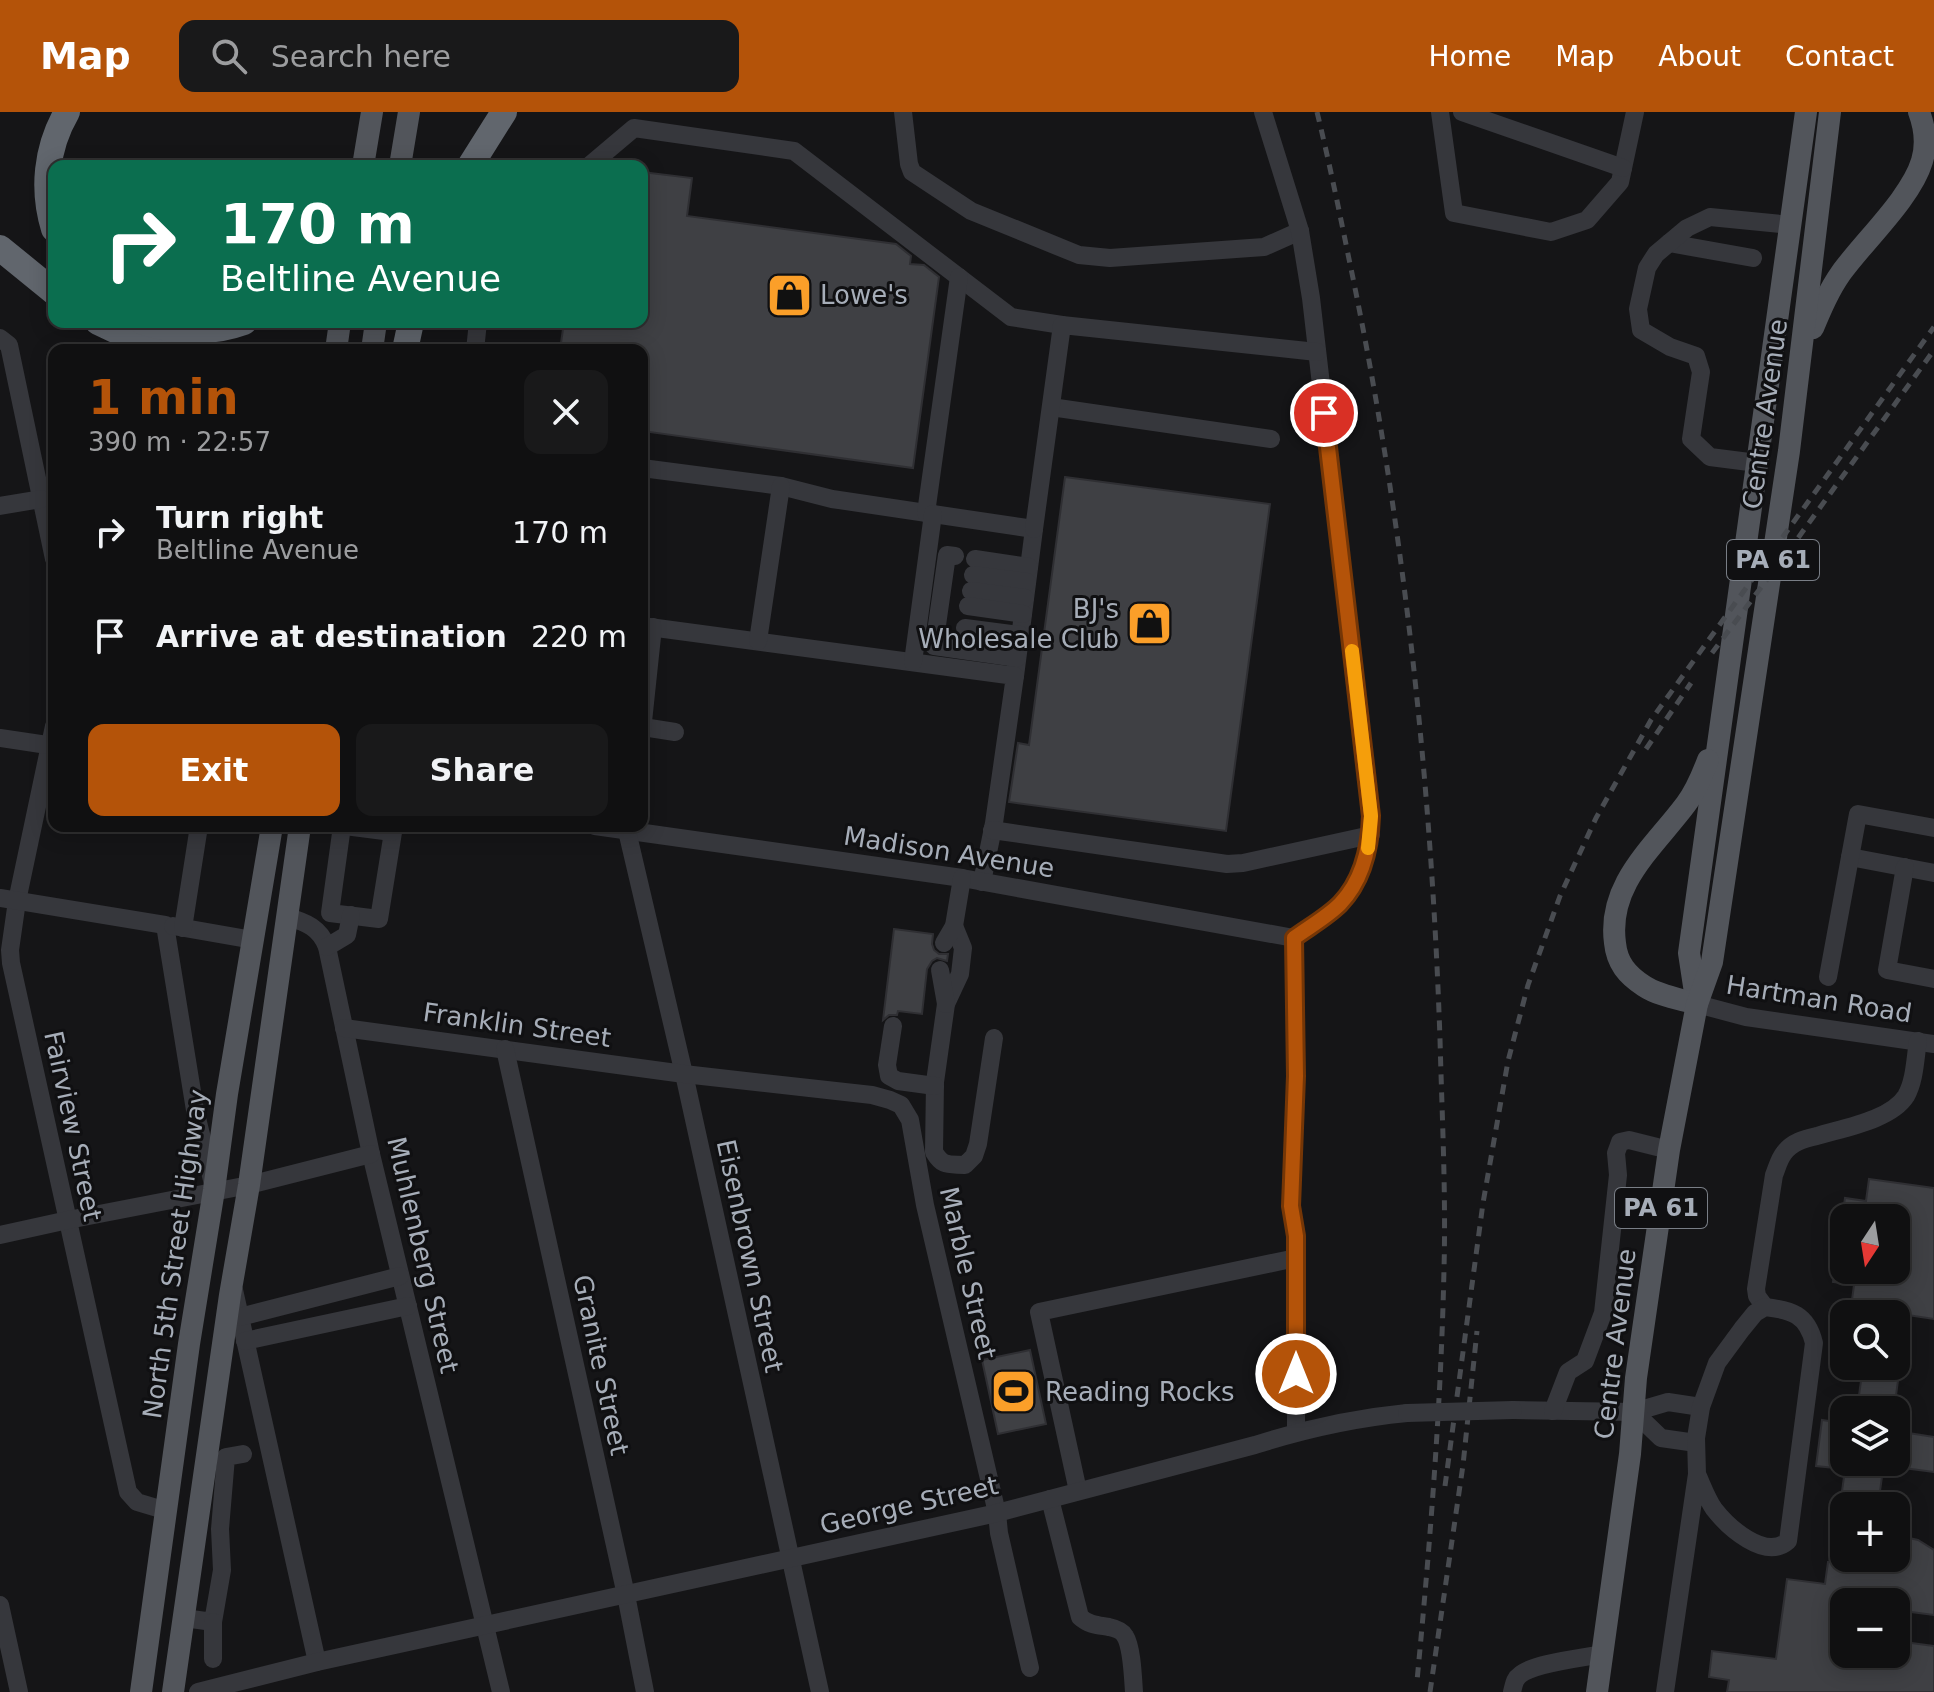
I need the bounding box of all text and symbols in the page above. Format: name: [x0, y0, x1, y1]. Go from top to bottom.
search box: [179, 20, 739, 92]
text: Map: [40, 34, 131, 78]
icon: search: [207, 34, 251, 78]
text: Search here: [271, 39, 451, 74]
text: Home: [1428, 40, 1511, 73]
text: Map: [1555, 40, 1614, 73]
text: About: [1658, 40, 1741, 73]
text: Contact: [1785, 40, 1894, 73]
text: 170 m: [220, 191, 415, 256]
icon: right: [88, 192, 192, 296]
text: Beltline Avenue: [220, 258, 501, 299]
shop icon: Lowe's: [765, 271, 813, 319]
place label: Lowe's: [820, 280, 908, 310]
street label: Centre Avenue: [1737, 317, 1793, 511]
text: 1 min: [88, 369, 239, 425]
button: close: [524, 370, 608, 454]
pin: [1290, 379, 1358, 447]
icon: arrive: [1302, 391, 1346, 435]
text: 390 m · 22:57: [88, 427, 271, 457]
text: Turn right: [156, 500, 323, 535]
icon: right: [88, 510, 132, 554]
text: 170 m: [512, 515, 608, 550]
text: Beltline Avenue: [156, 535, 359, 565]
road number: PA 61: [1727, 540, 1819, 580]
place label: BJ's Wholesale Club: [918, 594, 1119, 654]
shop icon: BJ's Wholesale Club: [1126, 600, 1174, 648]
icon: arrive: [88, 614, 132, 658]
text: Arrive at destination: [156, 619, 507, 654]
text: 220 m: [531, 619, 627, 654]
button: Exit: [88, 724, 340, 816]
button: Share: [356, 724, 608, 816]
street label: Madison Avenue: [842, 821, 1056, 883]
street label: Hartman Road: [1724, 970, 1914, 1028]
street label: Franklin Street: [421, 997, 613, 1053]
street label: Fairview Street: [38, 1028, 108, 1224]
street label: North 5th Street Highway: [137, 1087, 213, 1421]
street label: Muhlenberg Street: [381, 1134, 465, 1376]
street label: Eisenbrown Street: [711, 1137, 789, 1375]
street label: Marble Street: [934, 1184, 1002, 1362]
road number: PA 61: [1615, 1188, 1707, 1228]
north arrow: [1830, 1204, 1910, 1284]
map controls: [1830, 1204, 1910, 1668]
street label: Centre Avenue: [1588, 1247, 1642, 1441]
street label: Granite Street: [567, 1272, 635, 1458]
button: search: [1830, 1300, 1910, 1380]
position arrow: [1254, 1332, 1338, 1416]
sports icon: Reading Rocks: [990, 1368, 1038, 1416]
place label: Reading Rocks: [1045, 1377, 1235, 1407]
button: layers: [1830, 1396, 1910, 1476]
street label: George Street: [817, 1470, 1001, 1540]
button: +: [1830, 1492, 1910, 1572]
button: −: [1830, 1588, 1910, 1668]

